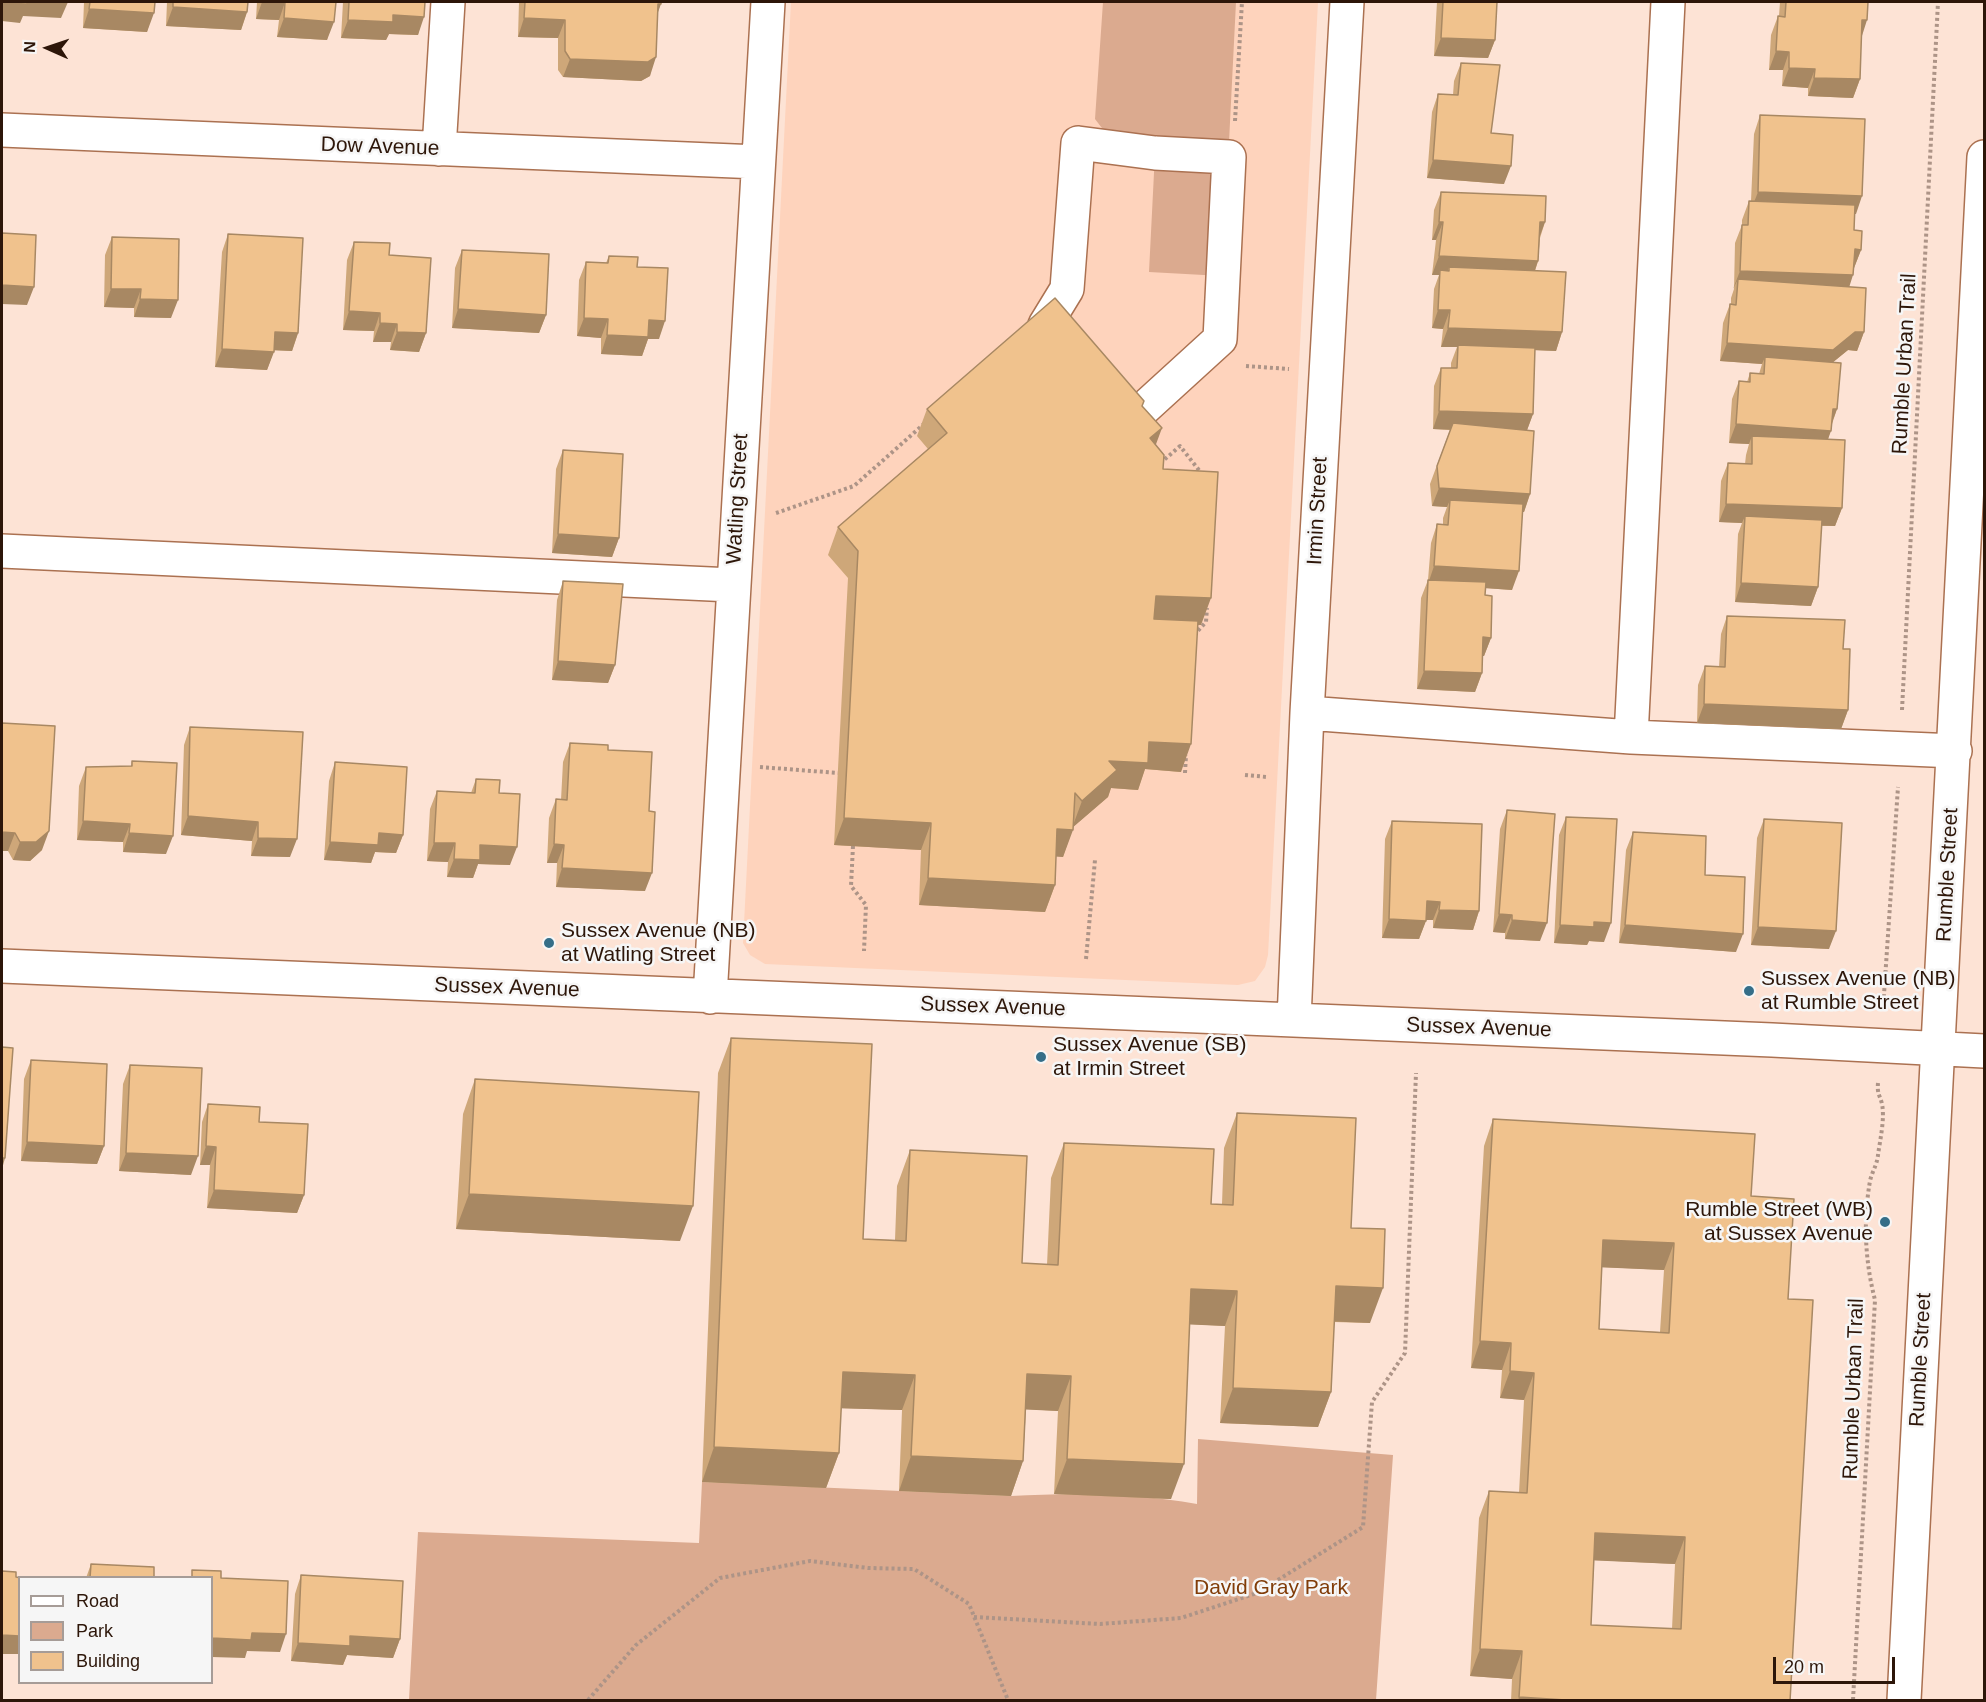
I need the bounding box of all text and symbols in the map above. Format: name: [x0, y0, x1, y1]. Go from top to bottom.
north arrow: [18, 18, 78, 78]
text: N: [21, 41, 38, 53]
street label: Dow Avenue: [320, 132, 440, 162]
street label: Rumble Urban Trail: [1888, 273, 1922, 455]
street label: Watling Street: [722, 433, 754, 565]
street label: Irmin Street: [1303, 456, 1333, 566]
street label: Rumble Street: [1932, 807, 1964, 943]
place label: Sussex Avenue (NB) at Watling Street: [561, 918, 756, 968]
marker: Sussex Avenue (NB) at Watling Street: [542, 936, 556, 950]
place label: Sussex Avenue (NB) at Rumble Street: [1761, 966, 1956, 1016]
street label: Sussex Avenue: [434, 973, 580, 1003]
marker: Sussex Avenue (NB) at Rumble Street: [1742, 984, 1756, 998]
street label: Sussex Avenue: [920, 992, 1066, 1022]
street label: Sussex Avenue: [1406, 1013, 1552, 1043]
place label: Sussex Avenue (SB) at Irmin Street: [1053, 1032, 1246, 1082]
marker: Sussex Avenue (SB) at Irmin Street: [1034, 1050, 1048, 1064]
place label: Rumble Street (WB) at Sussex Avenue: [1685, 1197, 1873, 1247]
marker: Rumble Street (WB) at Sussex Avenue: [1878, 1215, 1892, 1229]
street label: Rumble Street: [1905, 1292, 1937, 1428]
street label: Rumble Urban Trail: [1838, 1298, 1870, 1480]
park label: David Gray Park: [1194, 1575, 1348, 1601]
legend: [18, 1576, 213, 1684]
text: Road: [76, 1591, 119, 1611]
text: Park: [76, 1621, 113, 1641]
scale bar: [1776, 1645, 1898, 1683]
text: Building: [76, 1651, 140, 1671]
text: 20 m: [1784, 1657, 1824, 1677]

